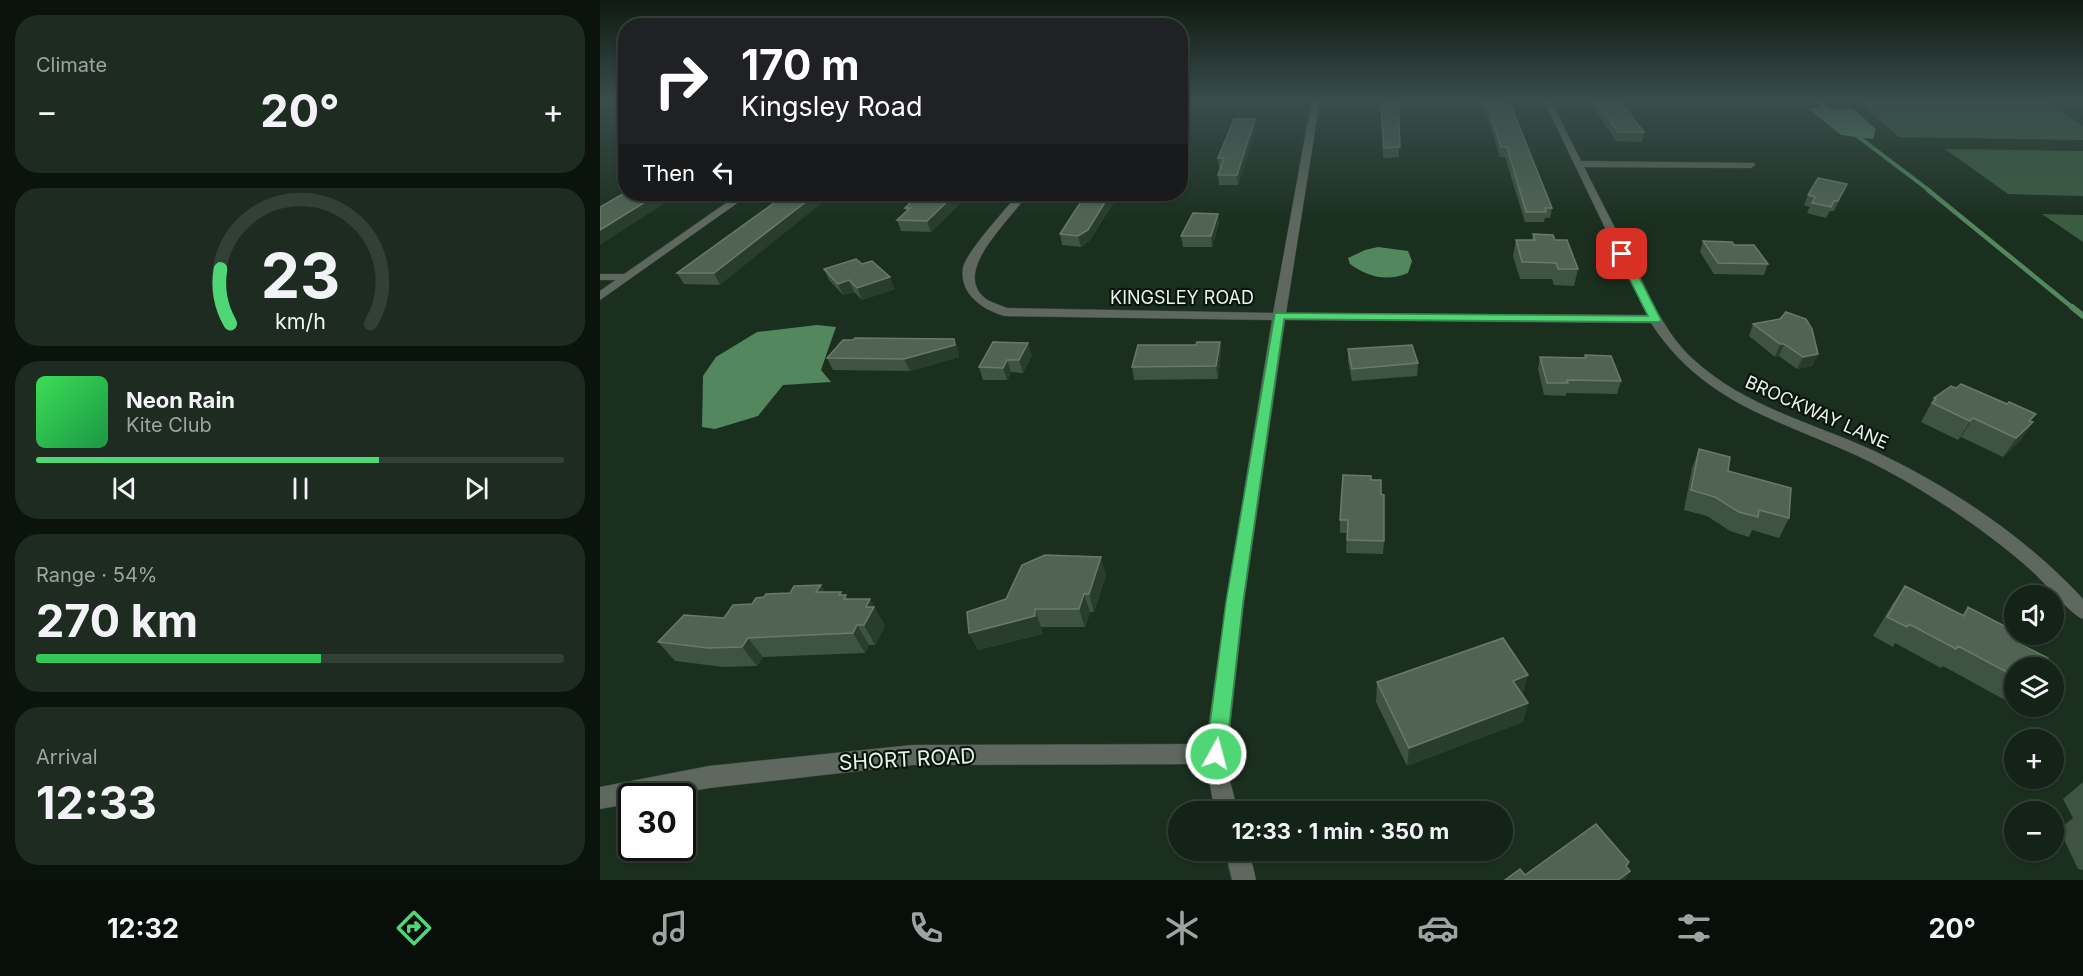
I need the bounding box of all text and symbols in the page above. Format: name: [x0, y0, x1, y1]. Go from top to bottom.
text: 170 m: [741, 39, 859, 90]
icon: right: [642, 42, 720, 120]
text: Climate: [36, 53, 107, 77]
text: 20°: [260, 83, 340, 138]
text: Kingsley Road: [741, 90, 923, 123]
text: −: [36, 91, 58, 131]
text: +: [542, 91, 564, 131]
icon: left: [707, 156, 740, 189]
text: Then: [642, 160, 695, 186]
pin: [1596, 228, 1647, 279]
icon: arrive: [1605, 237, 1638, 270]
text: 23: [260, 238, 340, 313]
street label: KINGSLEY ROAD: [1110, 287, 1254, 308]
text: km/h: [275, 308, 325, 334]
street label: BROCKWAY LANE: [1742, 371, 1892, 453]
text: Neon Rain: [126, 387, 235, 413]
text: Kite Club: [126, 413, 212, 437]
icon: previous: [108, 472, 141, 505]
icon: pause: [284, 472, 317, 505]
icon: next: [460, 472, 493, 505]
text: Range · 54%: [36, 563, 157, 587]
map controls: [2004, 585, 2064, 861]
button: sound: [2004, 585, 2064, 645]
text: 270 km: [36, 593, 198, 648]
button: layers: [2004, 657, 2064, 717]
position arrow: [1184, 722, 1248, 786]
button: +: [2004, 729, 2064, 789]
street label: SHORT ROAD: [838, 743, 976, 775]
text: Arrival: [36, 745, 98, 769]
text: 12:33: [36, 775, 157, 830]
speed limit sign: 30: [618, 783, 696, 861]
button: −: [2004, 801, 2064, 861]
text: 12:33 · 1 min · 350 m: [1232, 818, 1449, 844]
icon: directions: [393, 907, 435, 949]
icon: music: [649, 907, 691, 949]
icon: phone: [905, 907, 947, 949]
icon: climate: [1161, 907, 1203, 949]
icon: car: [1417, 907, 1459, 949]
icon: filters: [1673, 907, 1715, 949]
text: 12:32: [107, 912, 179, 945]
text: 20°: [1928, 912, 1976, 945]

